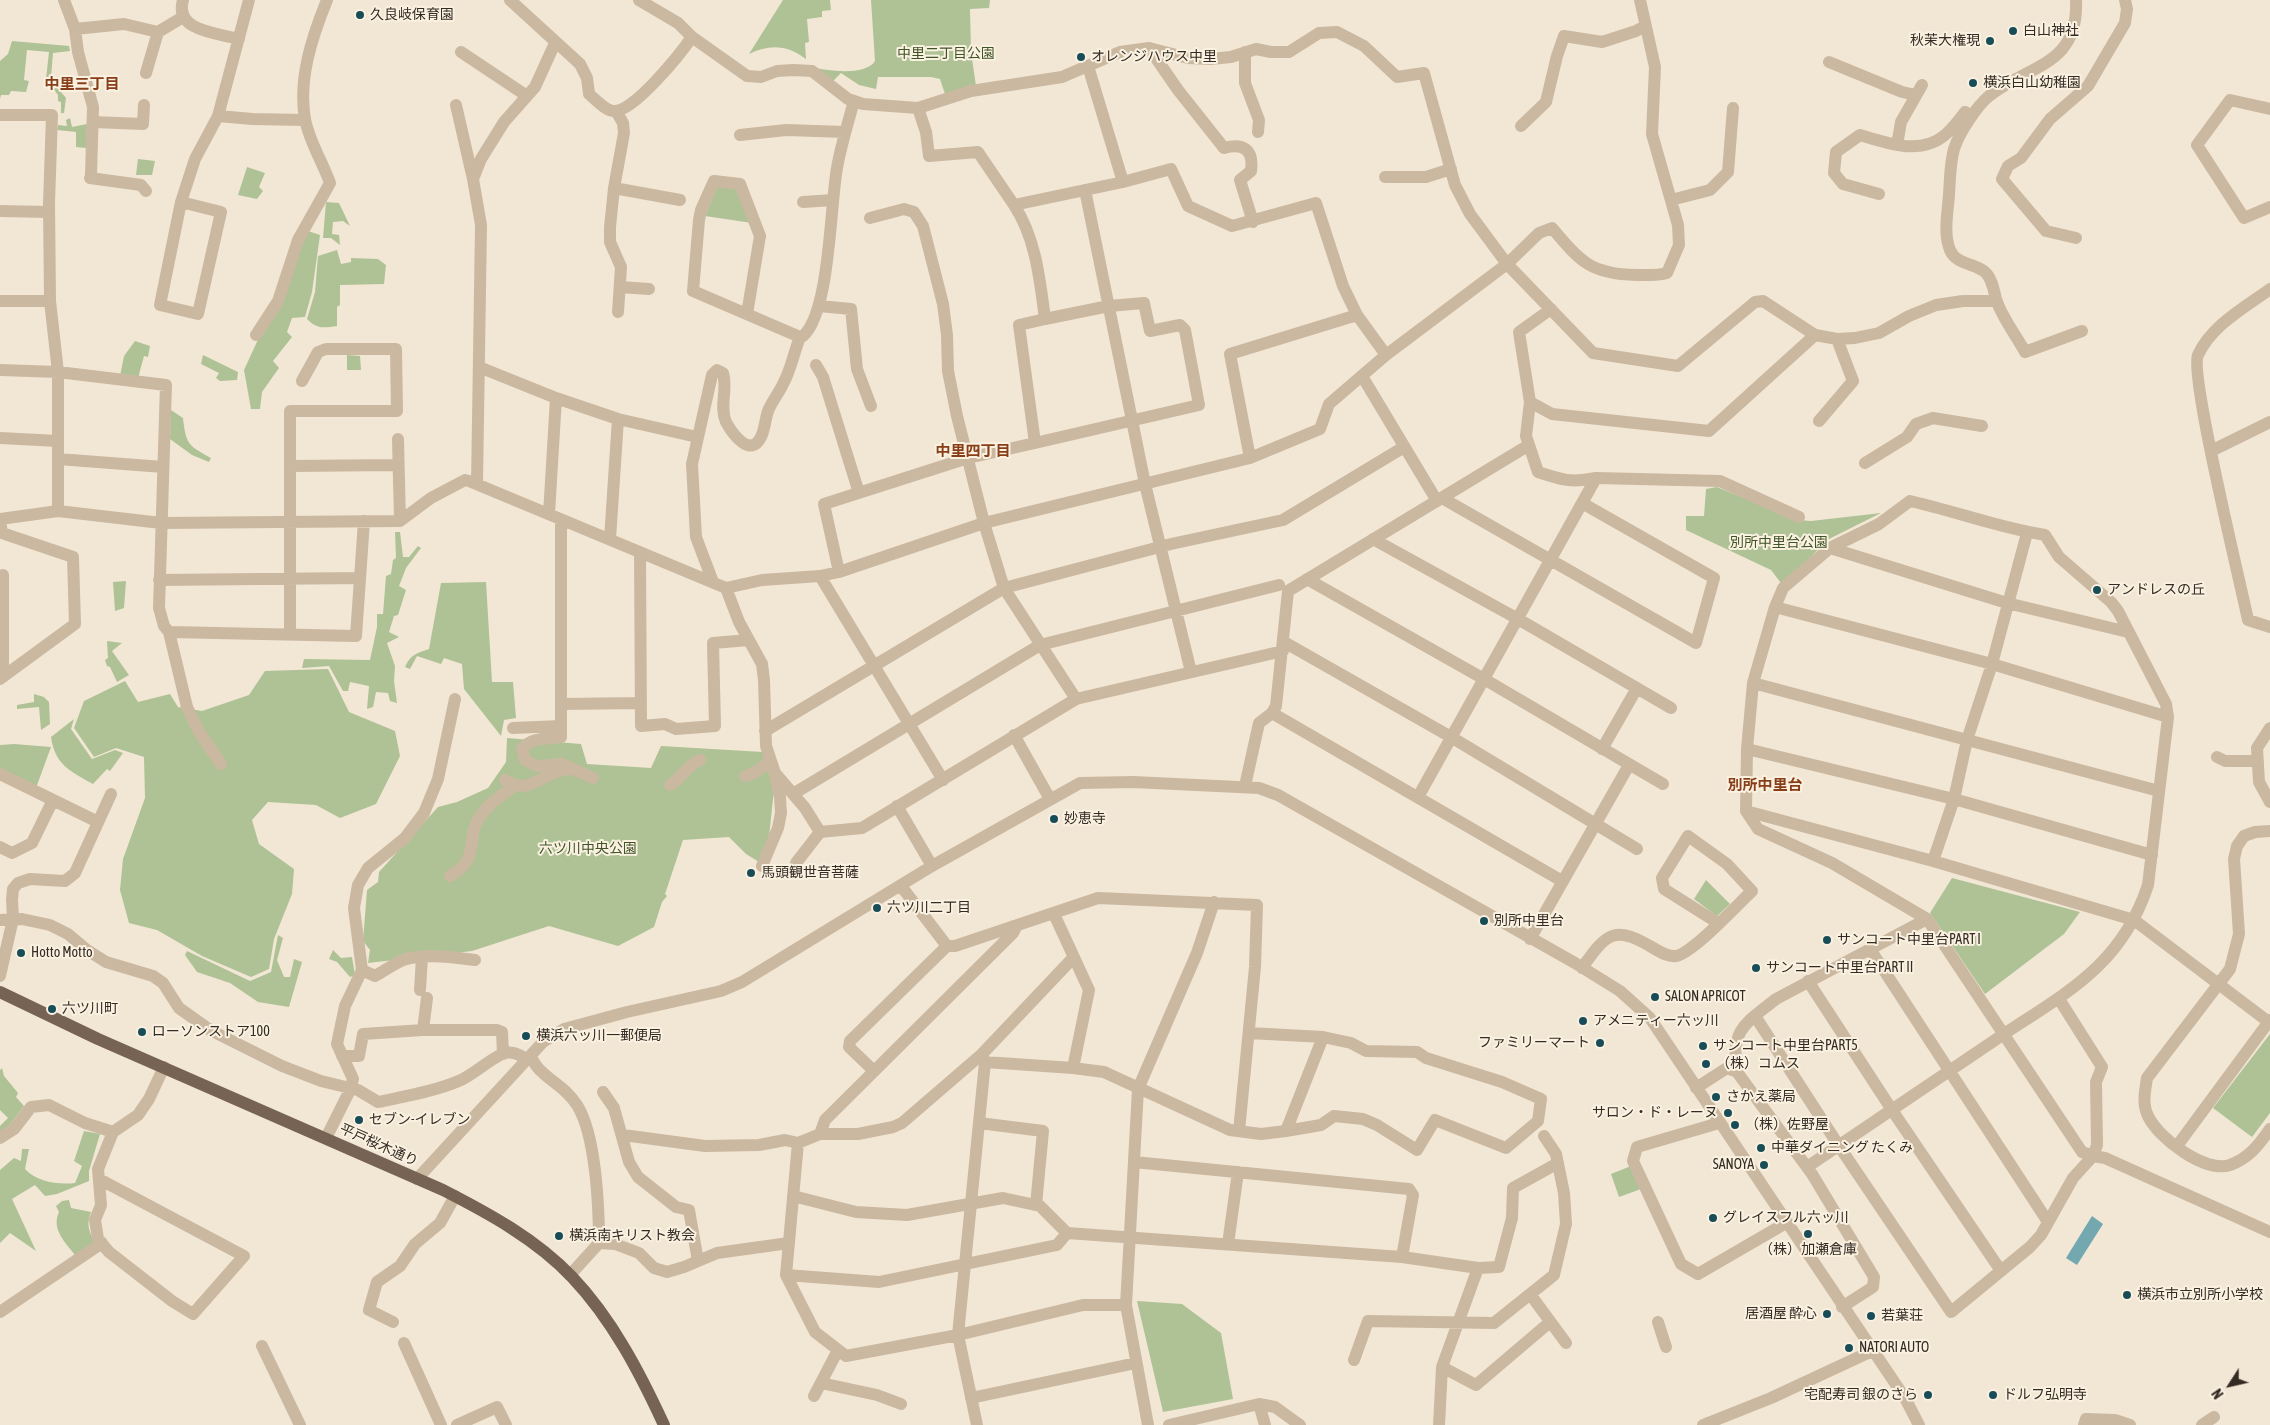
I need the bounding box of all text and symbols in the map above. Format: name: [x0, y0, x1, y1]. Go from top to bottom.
place label: 久良岐保育園: [370, 7, 454, 23]
marker: 久良岐保育園: [354, 9, 366, 21]
place label: 白山神社: [2023, 23, 2079, 39]
marker: 白山神社: [2007, 25, 2019, 37]
place label: 秋茉大権現: [1910, 33, 1980, 49]
marker: 秋茉大権現: [1984, 35, 1996, 47]
park label: 中里二丁目公園: [897, 46, 995, 62]
place label: オレンジハウス中里: [1091, 49, 1217, 65]
marker: オレンジハウス中里: [1075, 51, 1087, 63]
district label: 中里三丁目: [45, 75, 119, 93]
place label: 横浜白山幼稚園: [1983, 75, 2081, 91]
marker: 横浜白山幼稚園: [1967, 77, 1979, 89]
district label: 中里四丁目: [936, 442, 1010, 460]
park label: 別所中里台公園: [1730, 535, 1828, 551]
place label: アンドレスの丘: [2107, 582, 2205, 598]
marker: アンドレスの丘: [2091, 584, 2103, 596]
district label: 別所中里台: [1728, 776, 1802, 794]
place label: 妙恵寺: [1064, 811, 1106, 827]
marker: 妙恵寺: [1048, 813, 1060, 825]
park label: 六ツ川中央公園: [539, 841, 637, 857]
place label: 馬頭観世音菩薩: [761, 865, 859, 881]
marker: 馬頭観世音菩薩: [745, 867, 757, 879]
place label: 六ツ川二丁目: [887, 900, 971, 916]
marker: 六ツ川二丁目: [871, 902, 883, 914]
place label: 別所中里台: [1494, 913, 1564, 929]
marker: 別所中里台: [1478, 915, 1490, 927]
place label: サンコート中里台PART I: [1837, 932, 1981, 948]
marker: サンコート中里台PART I: [1821, 934, 1833, 946]
place label: Hotto Motto: [31, 945, 93, 961]
marker: Hotto Motto: [15, 947, 27, 959]
place label: サンコート中里台PART II: [1766, 960, 1913, 976]
marker: サンコート中里台PART II: [1750, 962, 1762, 974]
place label: SALON APRICOT: [1665, 989, 1746, 1005]
marker: SALON APRICOT: [1649, 991, 1661, 1003]
place label: 六ツ川町: [62, 1001, 118, 1017]
marker: 六ツ川町: [46, 1003, 58, 1015]
place label: アメニティー六ッ川: [1593, 1013, 1719, 1029]
marker: アメニティー六ッ川: [1577, 1015, 1589, 1027]
place label: ローソンストア100: [152, 1024, 270, 1040]
marker: ローソンストア100: [136, 1026, 148, 1038]
place label: 横浜六ッ川一郵便局: [536, 1028, 662, 1044]
marker: 横浜六ッ川一郵便局: [520, 1030, 532, 1042]
place label: ファミリーマート: [1478, 1035, 1590, 1051]
marker: ファミリーマート: [1594, 1037, 1606, 1049]
place label: サンコート中里台PART5: [1713, 1038, 1858, 1054]
marker: サンコート中里台PART5: [1697, 1040, 1709, 1052]
place label: （株）コムス: [1716, 1056, 1800, 1072]
marker: （株）コムス: [1700, 1058, 1712, 1070]
place label: さかえ薬局: [1726, 1089, 1796, 1105]
marker: さかえ薬局: [1710, 1091, 1722, 1103]
place label: サロン・ド・レーヌ: [1592, 1105, 1718, 1121]
marker: サロン・ド・レーヌ: [1722, 1107, 1734, 1119]
place label: セブン-イレブン: [369, 1112, 470, 1128]
marker: セブン-イレブン: [353, 1114, 365, 1126]
place label: （株）佐野屋: [1745, 1117, 1829, 1133]
marker: （株）佐野屋: [1729, 1119, 1741, 1131]
street label: 平戸桜木通り: [337, 1120, 421, 1170]
place label: 中華ダイニング たくみ: [1771, 1140, 1913, 1156]
marker: 中華ダイニング たくみ: [1755, 1142, 1767, 1154]
place label: SANOYA: [1713, 1157, 1754, 1173]
marker: SANOYA: [1758, 1159, 1770, 1171]
place label: グレイスフル六ッ川: [1723, 1210, 1849, 1226]
marker: グレイスフル六ッ川: [1707, 1212, 1719, 1224]
place label: 横浜南キリスト教会: [569, 1228, 695, 1244]
marker: （株）加瀬倉庫: [1802, 1228, 1814, 1240]
marker: 横浜南キリスト教会: [553, 1230, 565, 1242]
place label: （株）加瀬倉庫: [1759, 1242, 1857, 1258]
place label: 横浜市立別所小学校: [2137, 1287, 2263, 1303]
marker: 横浜市立別所小学校: [2121, 1289, 2133, 1301]
place label: 居酒屋 酔心: [1745, 1306, 1817, 1322]
marker: 居酒屋 酔心: [1821, 1308, 1833, 1320]
place label: 若葉荘: [1881, 1308, 1923, 1324]
marker: 若葉荘: [1865, 1310, 1877, 1322]
place label: NATORI AUTO: [1859, 1340, 1929, 1356]
marker: NATORI AUTO: [1843, 1342, 1855, 1354]
north arrow: [2205, 1360, 2255, 1410]
text: N: [2209, 1386, 2227, 1402]
place label: 宅配寿司 銀のさら: [1804, 1387, 1918, 1403]
place label: ドルフ弘明寺: [2003, 1387, 2087, 1403]
marker: 宅配寿司 銀のさら: [1922, 1389, 1934, 1401]
marker: ドルフ弘明寺: [1987, 1389, 1999, 1401]

